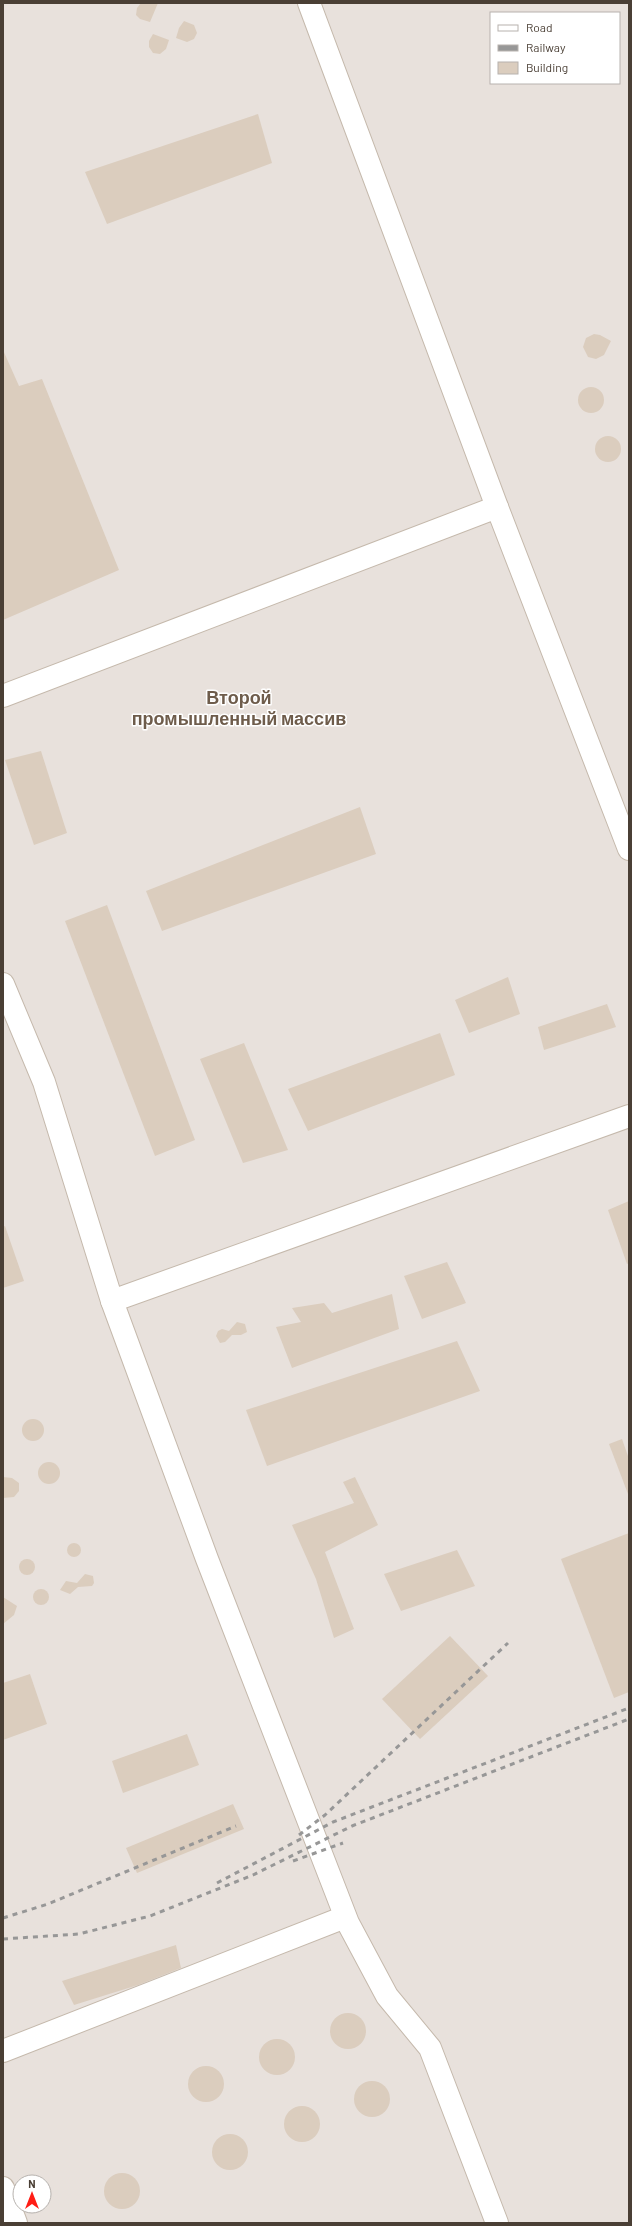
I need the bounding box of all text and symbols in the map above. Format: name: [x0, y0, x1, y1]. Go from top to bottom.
legend: [490, 12, 620, 84]
text: Road: [526, 20, 553, 34]
text: Railway: [526, 40, 566, 54]
text: Building: [526, 60, 568, 74]
district label: Второй промышленный массив: [132, 686, 346, 729]
north arrow: [12, 2174, 52, 2214]
text: N: [28, 2177, 36, 2190]

